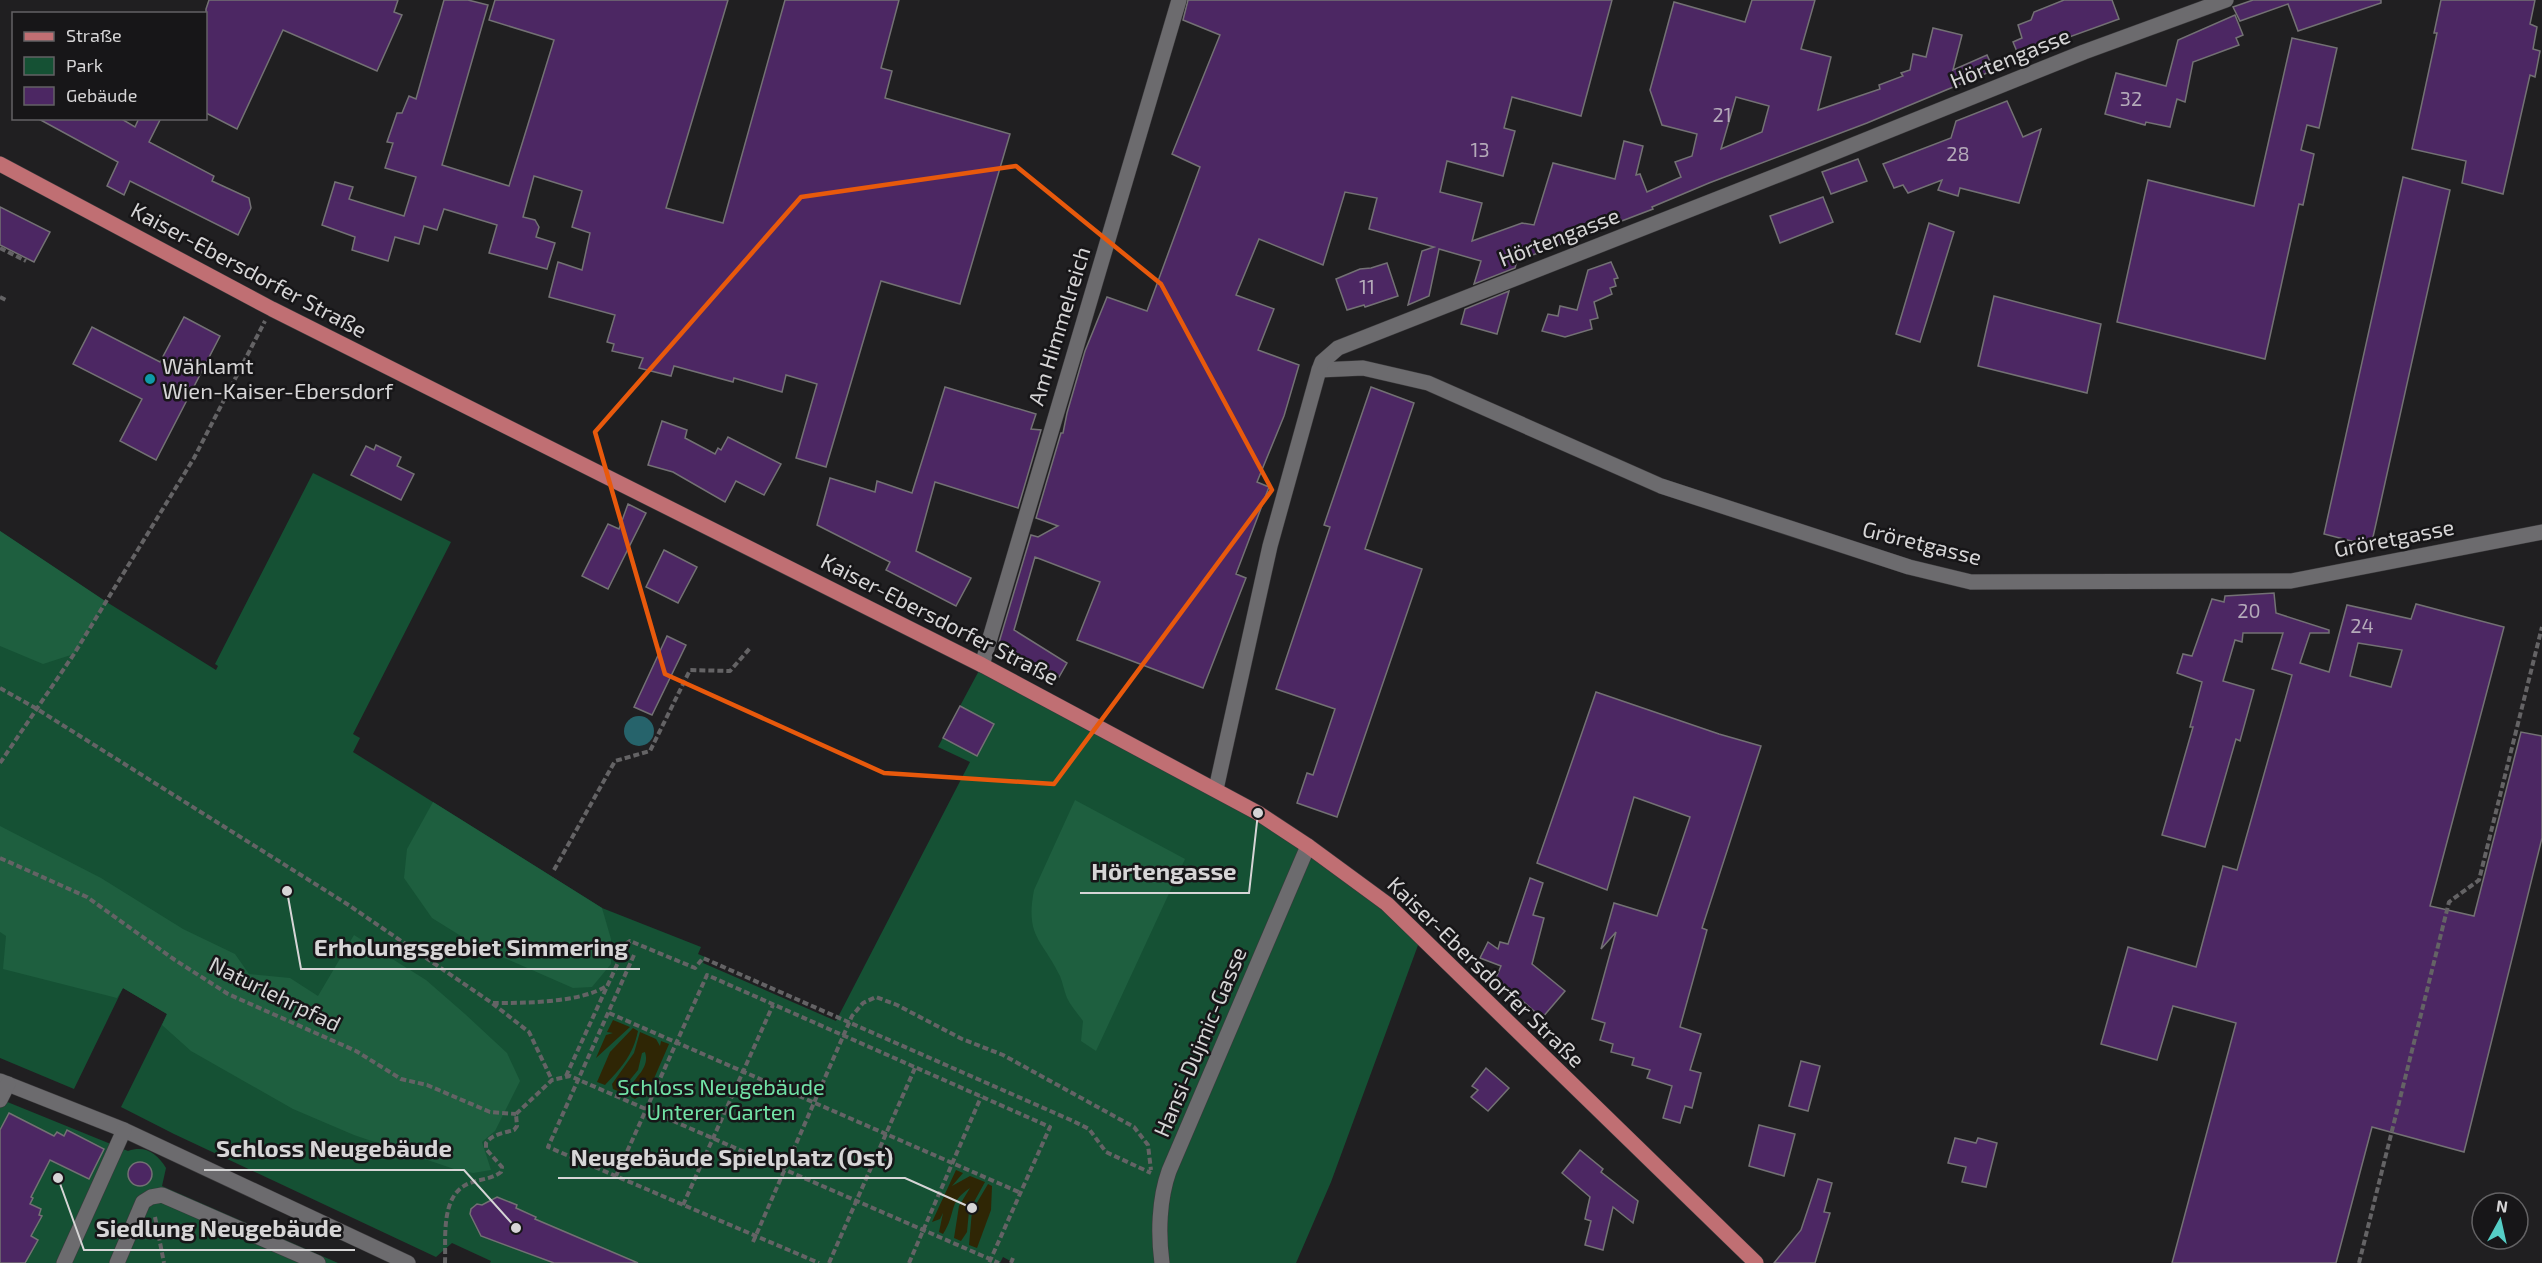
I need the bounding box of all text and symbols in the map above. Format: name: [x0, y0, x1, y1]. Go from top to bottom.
legend: [12, 12, 207, 120]
street label: Hörtengasse: [1946, 21, 2074, 93]
text: Straße: [66, 24, 122, 46]
text: Park: [66, 54, 103, 76]
text: Gebäude: [66, 84, 137, 106]
house number: 32: [2120, 86, 2142, 110]
house number: 21: [1712, 102, 1732, 126]
house number: 13: [1470, 137, 1490, 161]
house number: 28: [1946, 141, 1970, 165]
street label: Kaiser-Ebersdorfer Straße: [127, 196, 372, 342]
street label: Hörtengasse: [1495, 201, 1623, 271]
street label: Am Himmelreich: [1022, 243, 1094, 408]
house number: 11: [1359, 274, 1375, 298]
place label: Wählamt Wien-Kaiser-Ebersdorf: [162, 352, 394, 403]
marker: Wählamt Wien-Kaiser-Ebersdorf: [143, 372, 157, 386]
street label: Gröretgasse: [2331, 513, 2456, 561]
street label: Gröretgasse: [1860, 515, 1985, 569]
street label: Kaiser-Ebersdorfer Straße: [817, 547, 1064, 689]
house number: 20: [2237, 598, 2261, 622]
house number: 24: [2350, 613, 2374, 637]
callout: Hörtengasse: [1080, 851, 1249, 893]
text: Hörtengasse: [1091, 856, 1237, 885]
street label: Kaiser-Ebersdorfer Straße: [1383, 871, 1590, 1072]
callout: Erholungsgebiet Simmering: [301, 927, 640, 969]
text: Erholungsgebiet Simmering: [314, 932, 628, 961]
street label: Hansi-Dujmic-Gasse: [1147, 943, 1252, 1141]
street label: Naturlehrpfad: [205, 950, 345, 1036]
park label: Schloss Neugebäude Unterer Garten: [617, 1073, 825, 1124]
callout: Schloss Neugebäude: [204, 1128, 464, 1170]
text: Schloss Neugebäude: [216, 1133, 452, 1162]
callout: Neugebäude Spielplatz (Ost): [558, 1136, 905, 1178]
text: Neugebäude Spielplatz (Ost): [571, 1142, 893, 1171]
north arrow: [2470, 1191, 2530, 1251]
text: N: [2495, 1195, 2509, 1216]
callout: Siedlung Neugebäude: [84, 1208, 355, 1250]
text: Siedlung Neugebäude: [96, 1213, 342, 1242]

